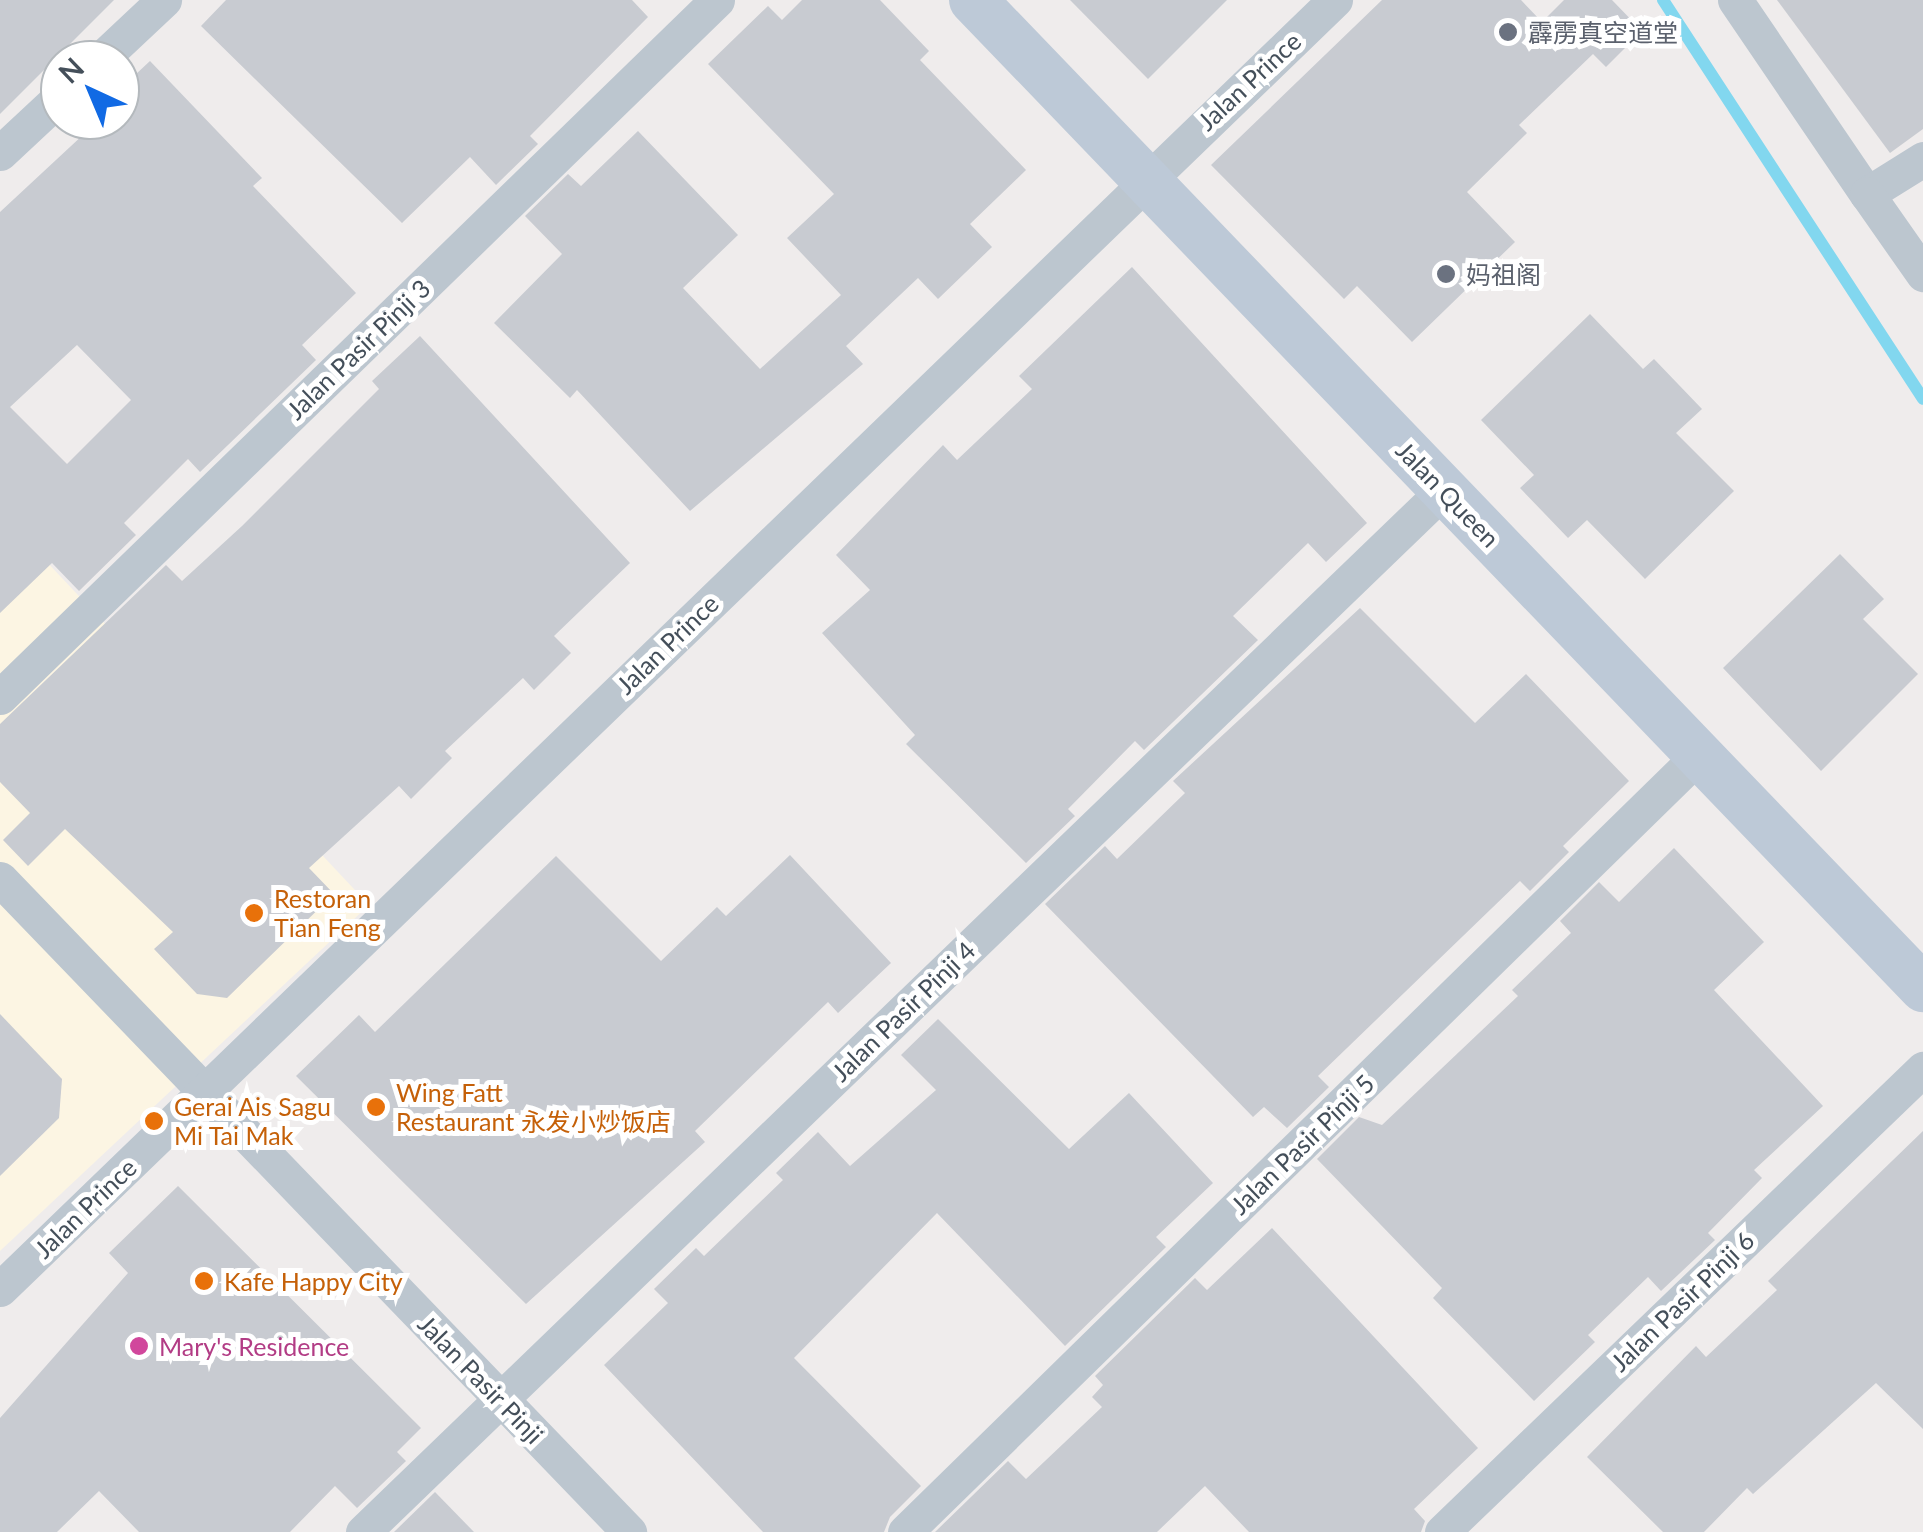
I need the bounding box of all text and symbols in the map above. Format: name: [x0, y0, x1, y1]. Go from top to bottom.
place label: 霹雳真空道堂: [1528, 17, 1678, 47]
marker: 霹雳真空道堂: [1497, 21, 1519, 43]
street label: Jalan Prince: [1191, 26, 1307, 136]
north arrow: [40, 40, 140, 140]
text: N: [51, 50, 90, 90]
place label: 妈祖阁: [1466, 259, 1541, 289]
marker: 妈祖阁: [1435, 263, 1457, 285]
street label: Jalan Pasir Pinji 3: [280, 273, 436, 425]
street label: Jalan Queen: [1390, 435, 1506, 553]
street label: Jalan Prince: [610, 588, 724, 700]
place label: Restoran Tian Feng: [274, 884, 381, 943]
marker: Restoran Tian Feng: [243, 902, 265, 924]
street label: Jalan Pasir Pinji 4: [825, 935, 981, 1087]
street label: Jalan Pasir Pinji 5: [1224, 1068, 1380, 1220]
place label: Wing Fatt Restaurant 永发小炒饭店: [396, 1078, 671, 1137]
place label: Gerai Ais Sagu Mi Tai Mak: [174, 1092, 332, 1151]
marker: Wing Fatt Restaurant 永发小炒饭店: [365, 1096, 387, 1118]
marker: Gerai Ais Sagu Mi Tai Mak: [143, 1110, 165, 1132]
street label: Jalan Prince: [28, 1152, 142, 1264]
street label: Jalan Pasir Pinji 6: [1604, 1225, 1760, 1377]
place label: Kafe Happy City: [224, 1266, 403, 1296]
marker: Kafe Happy City: [193, 1270, 215, 1292]
street label: Jalan Pasir Pinji: [412, 1308, 550, 1450]
place label: Mary's Residence: [159, 1331, 349, 1361]
marker: Mary's Residence: [128, 1335, 150, 1357]

